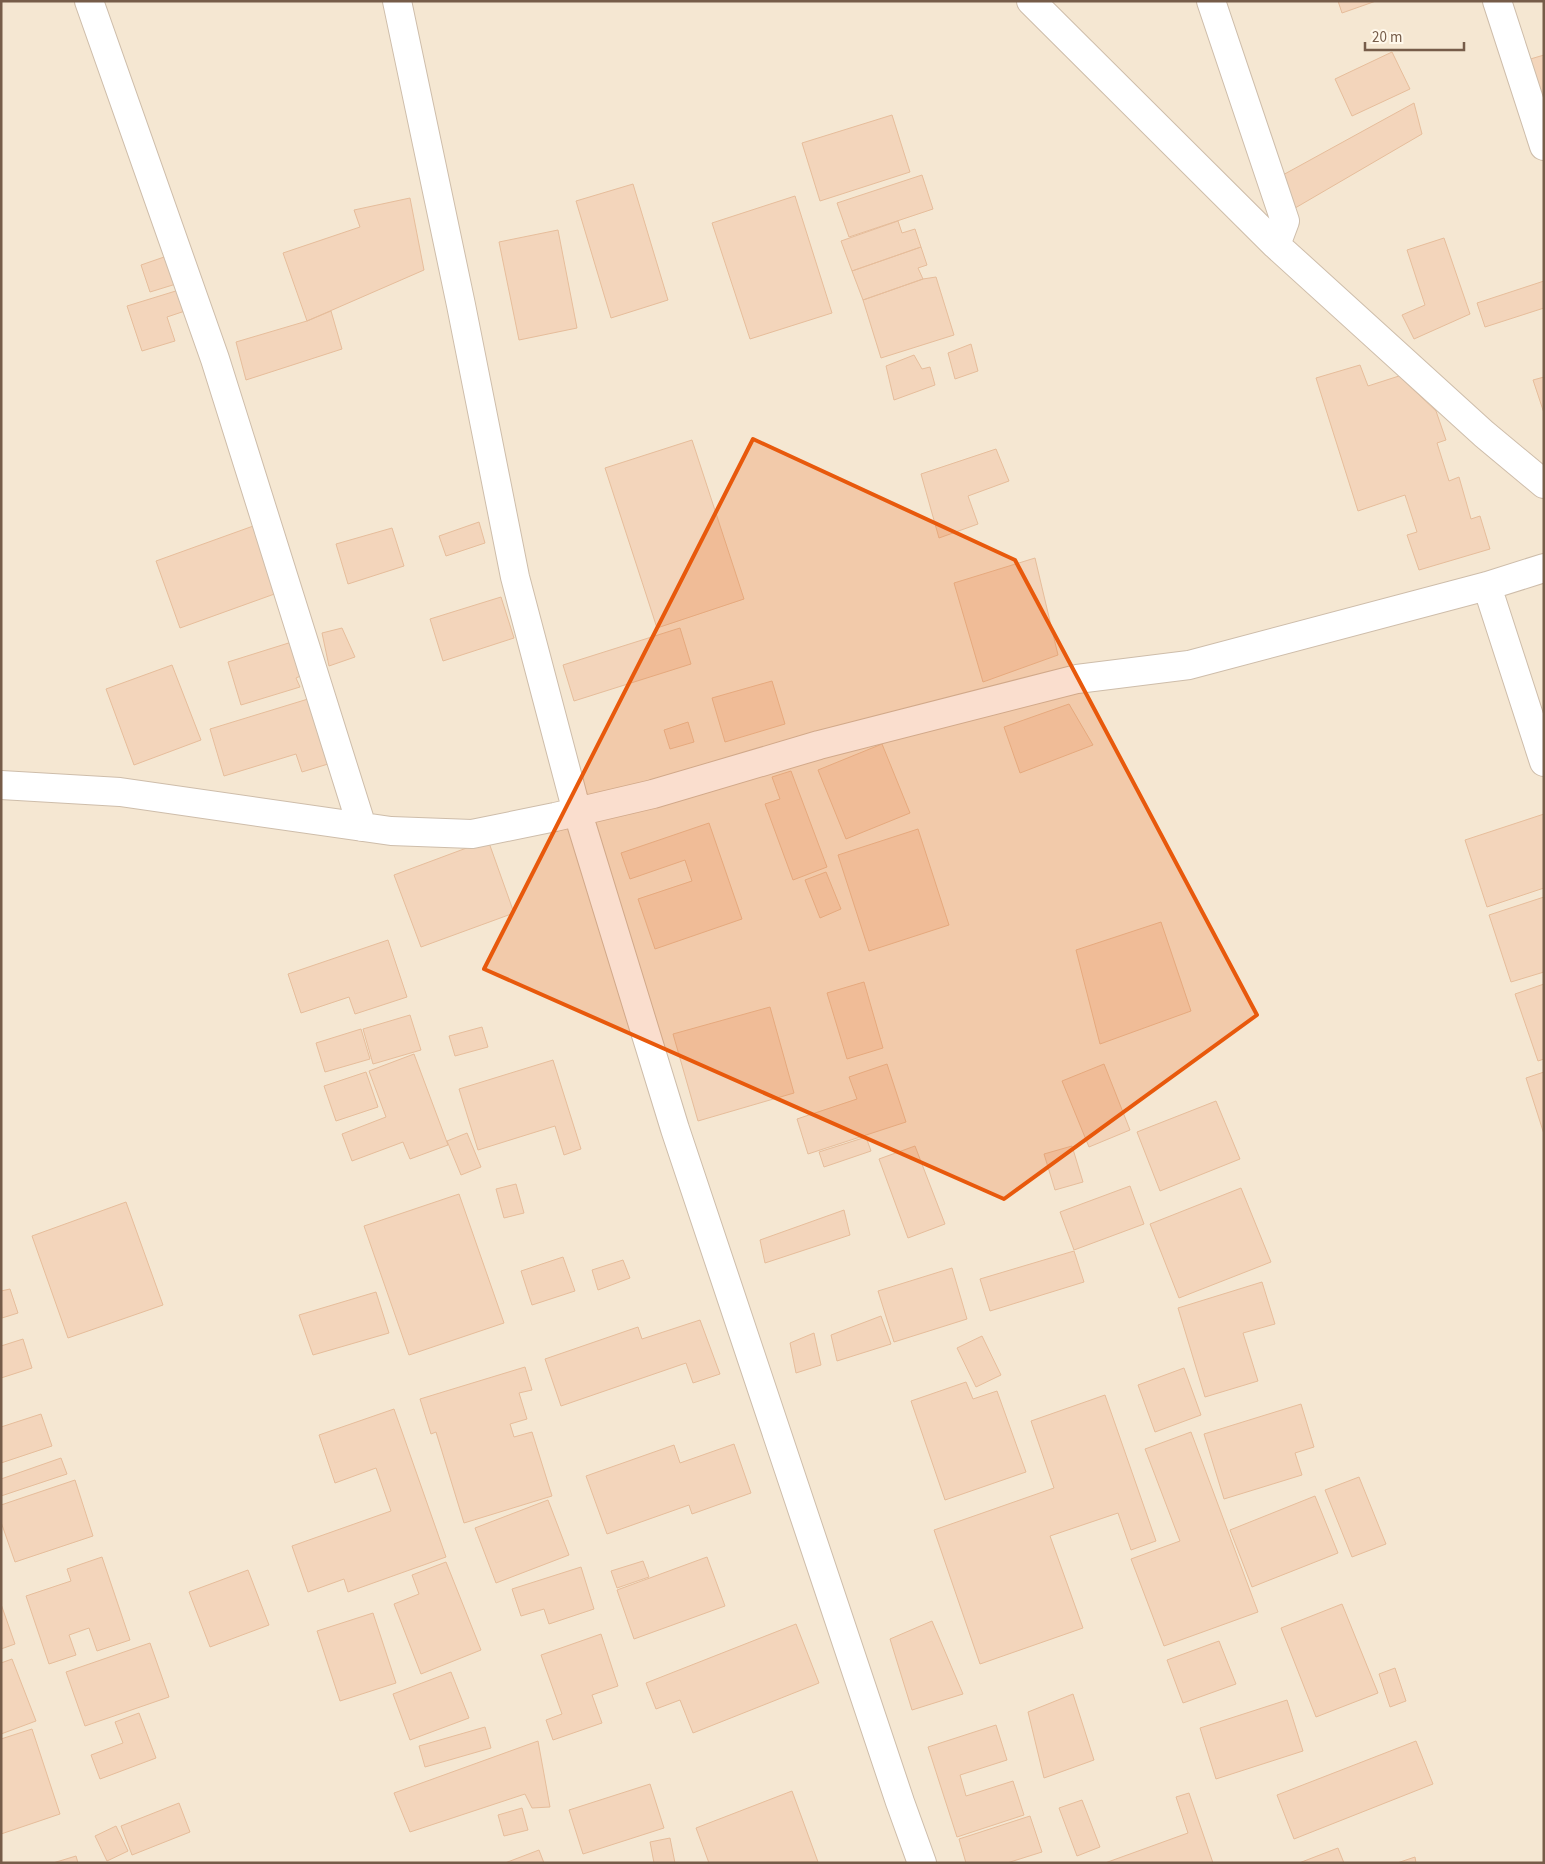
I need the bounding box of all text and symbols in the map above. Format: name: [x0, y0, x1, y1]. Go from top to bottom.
scale bar: [1365, 20, 1464, 52]
text: 20 m: [1372, 27, 1402, 48]

